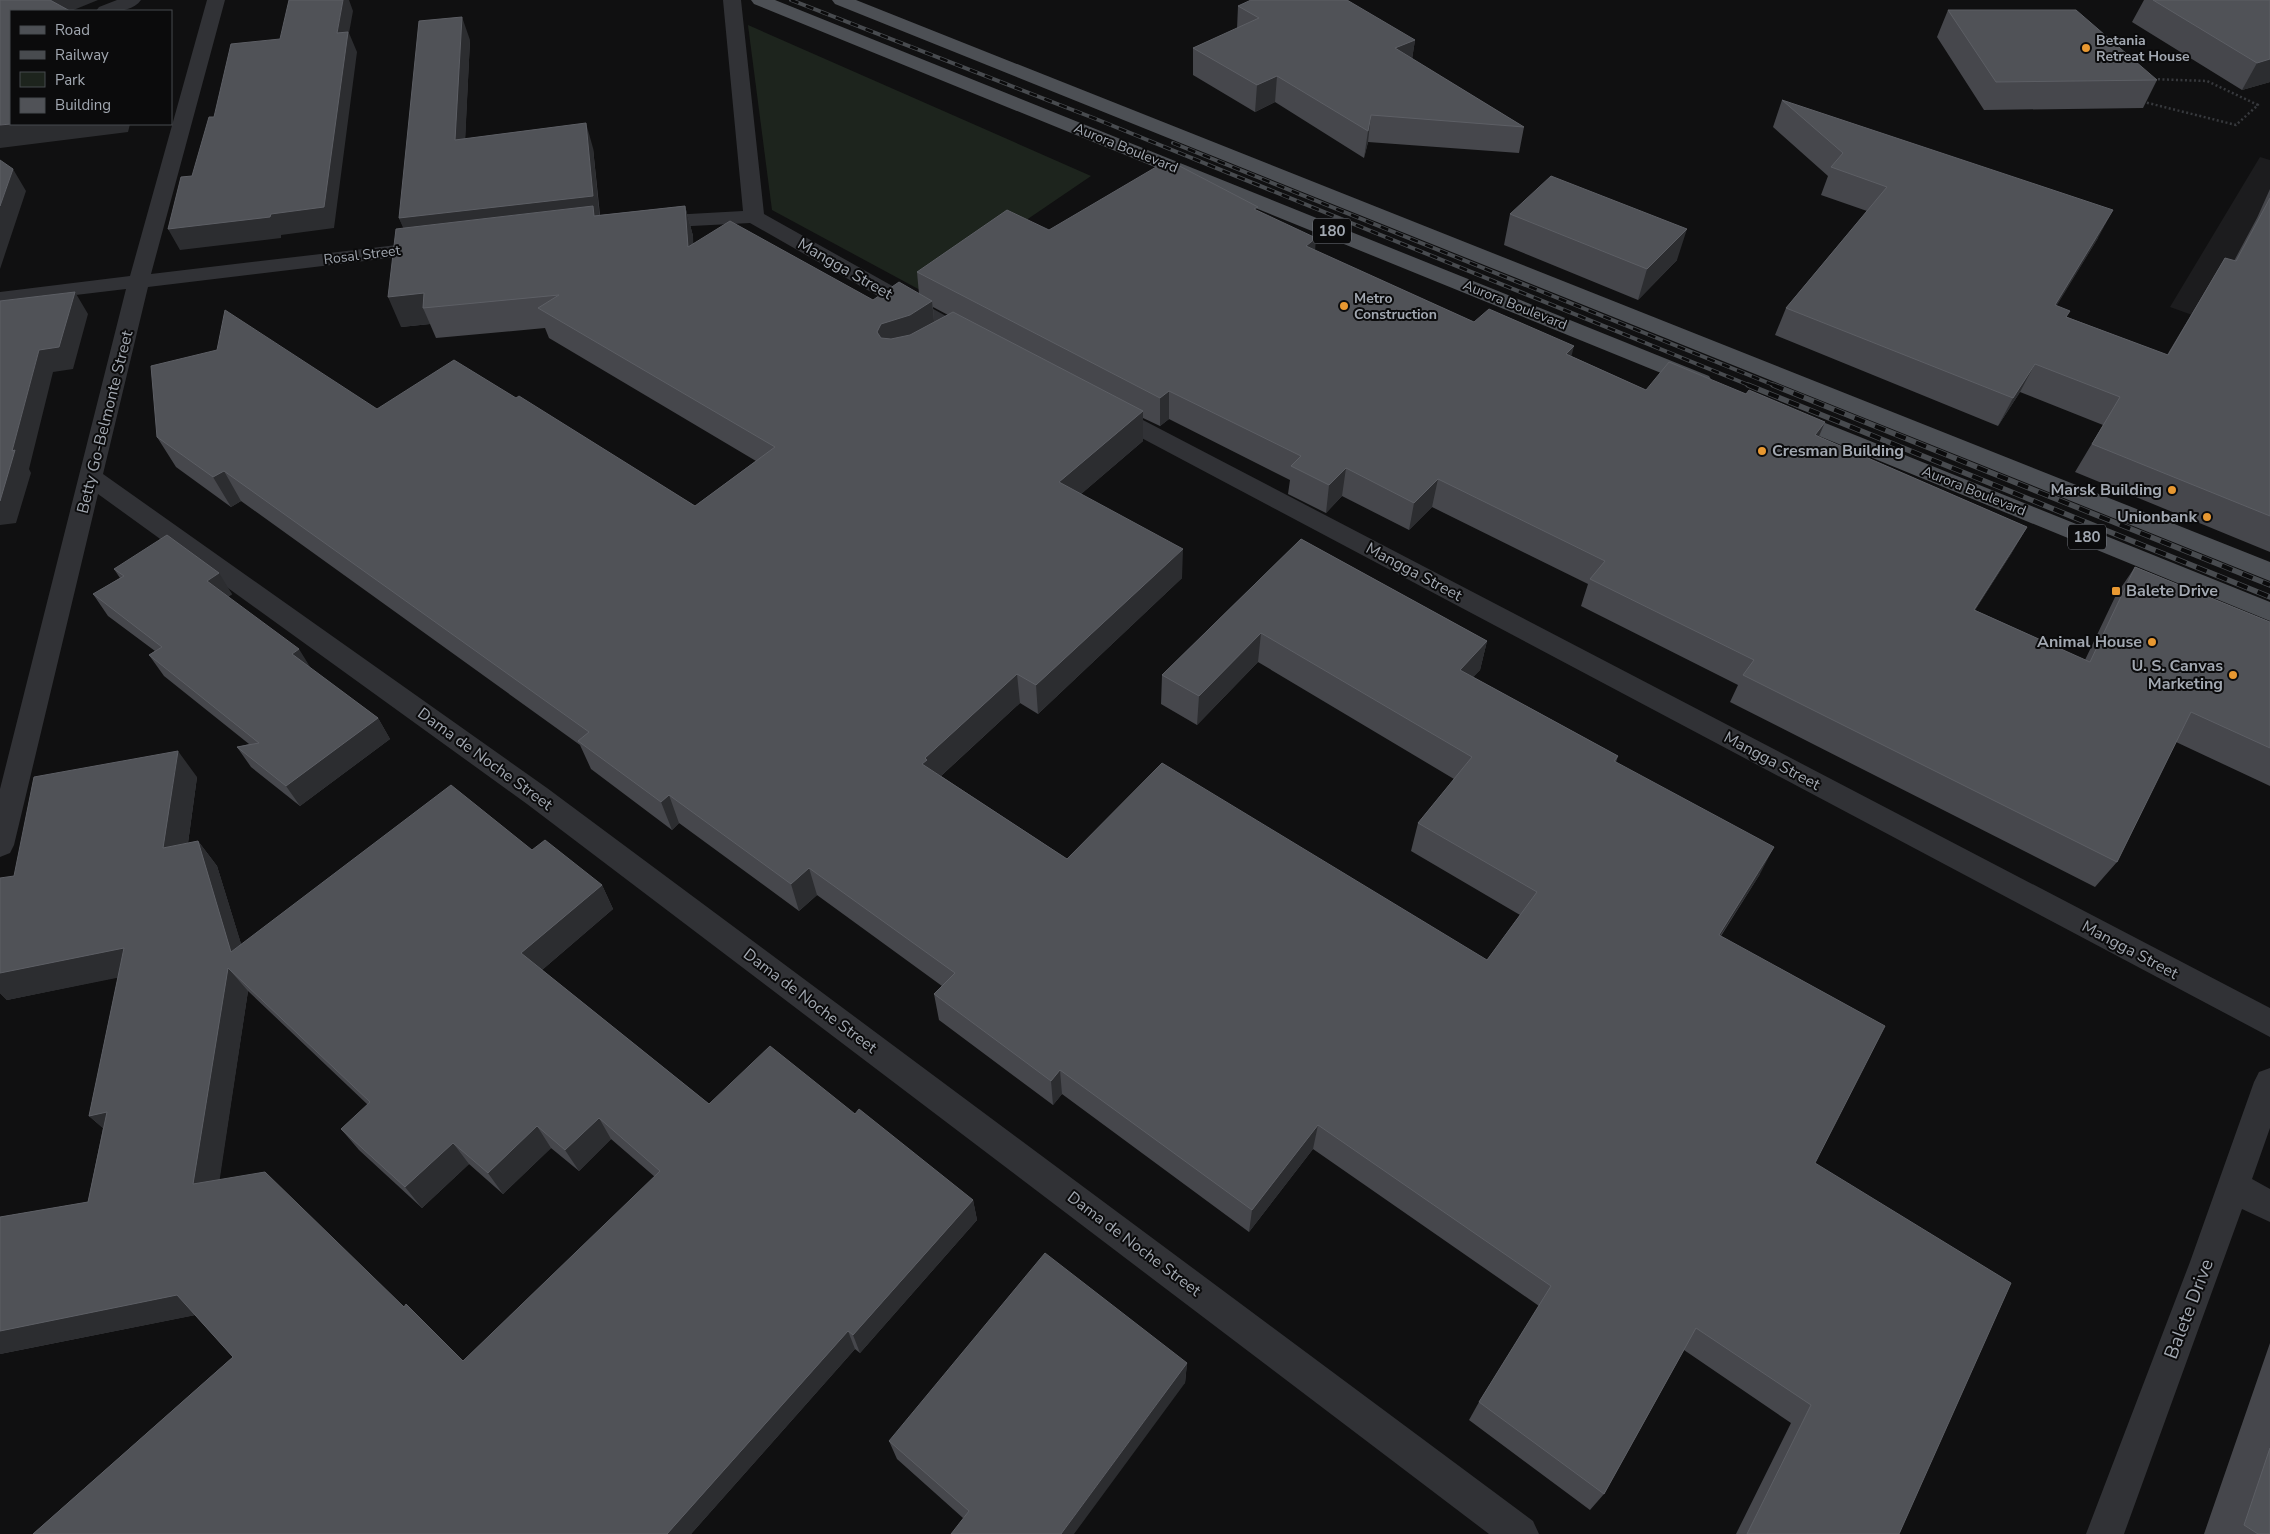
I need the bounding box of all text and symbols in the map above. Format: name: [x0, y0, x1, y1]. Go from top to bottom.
legend: [10, 10, 172, 125]
text: Road: [55, 20, 90, 40]
place label: Betania Retreat House: [2096, 31, 2190, 66]
marker: Betania Retreat House: [2080, 42, 2092, 54]
text: Railway: [55, 45, 109, 65]
text: Park: [55, 70, 85, 90]
text: Building: [55, 95, 111, 115]
street label: Aurora Boulevard: [1071, 118, 1181, 178]
road number: 180: [1313, 218, 1351, 244]
street label: Mangga Street: [793, 233, 897, 305]
street label: Rosal Street: [323, 241, 402, 269]
street label: Aurora Boulevard: [1460, 275, 1570, 335]
place label: Metro Construction: [1354, 289, 1437, 324]
marker: Metro Construction: [1338, 300, 1350, 312]
street label: Betty Go-Belmonte Street: [72, 328, 138, 516]
place label: Cresman Building: [1772, 440, 1904, 462]
marker: Cresman Building: [1756, 445, 1768, 457]
street label: Aurora Boulevard: [1919, 461, 2029, 521]
place label: Marsk Building: [2050, 479, 2162, 501]
marker: Marsk Building: [2166, 484, 2178, 496]
place label: Unionbank: [2117, 506, 2197, 528]
marker: Unionbank: [2201, 511, 2213, 523]
road number: 180: [2068, 524, 2106, 550]
street label: Mangga Street: [1362, 537, 1466, 607]
place label: Balete Drive: [2126, 580, 2218, 602]
marker: Balete Drive: [2110, 585, 2122, 597]
place label: Animal House: [2037, 631, 2142, 653]
marker: Animal House: [2146, 636, 2158, 648]
place label: U. S. Canvas Marketing: [2132, 655, 2223, 695]
marker: U. S. Canvas Marketing: [2227, 669, 2239, 681]
street label: Dama de Noche Street: [413, 702, 557, 816]
street label: Mangga Street: [1720, 726, 1824, 796]
street label: Mangga Street: [2078, 915, 2182, 985]
street label: Dama de Noche Street: [739, 943, 882, 1059]
street label: Dama de Noche Street: [1063, 1186, 1206, 1302]
street label: Balete Drive: [2158, 1255, 2220, 1363]

